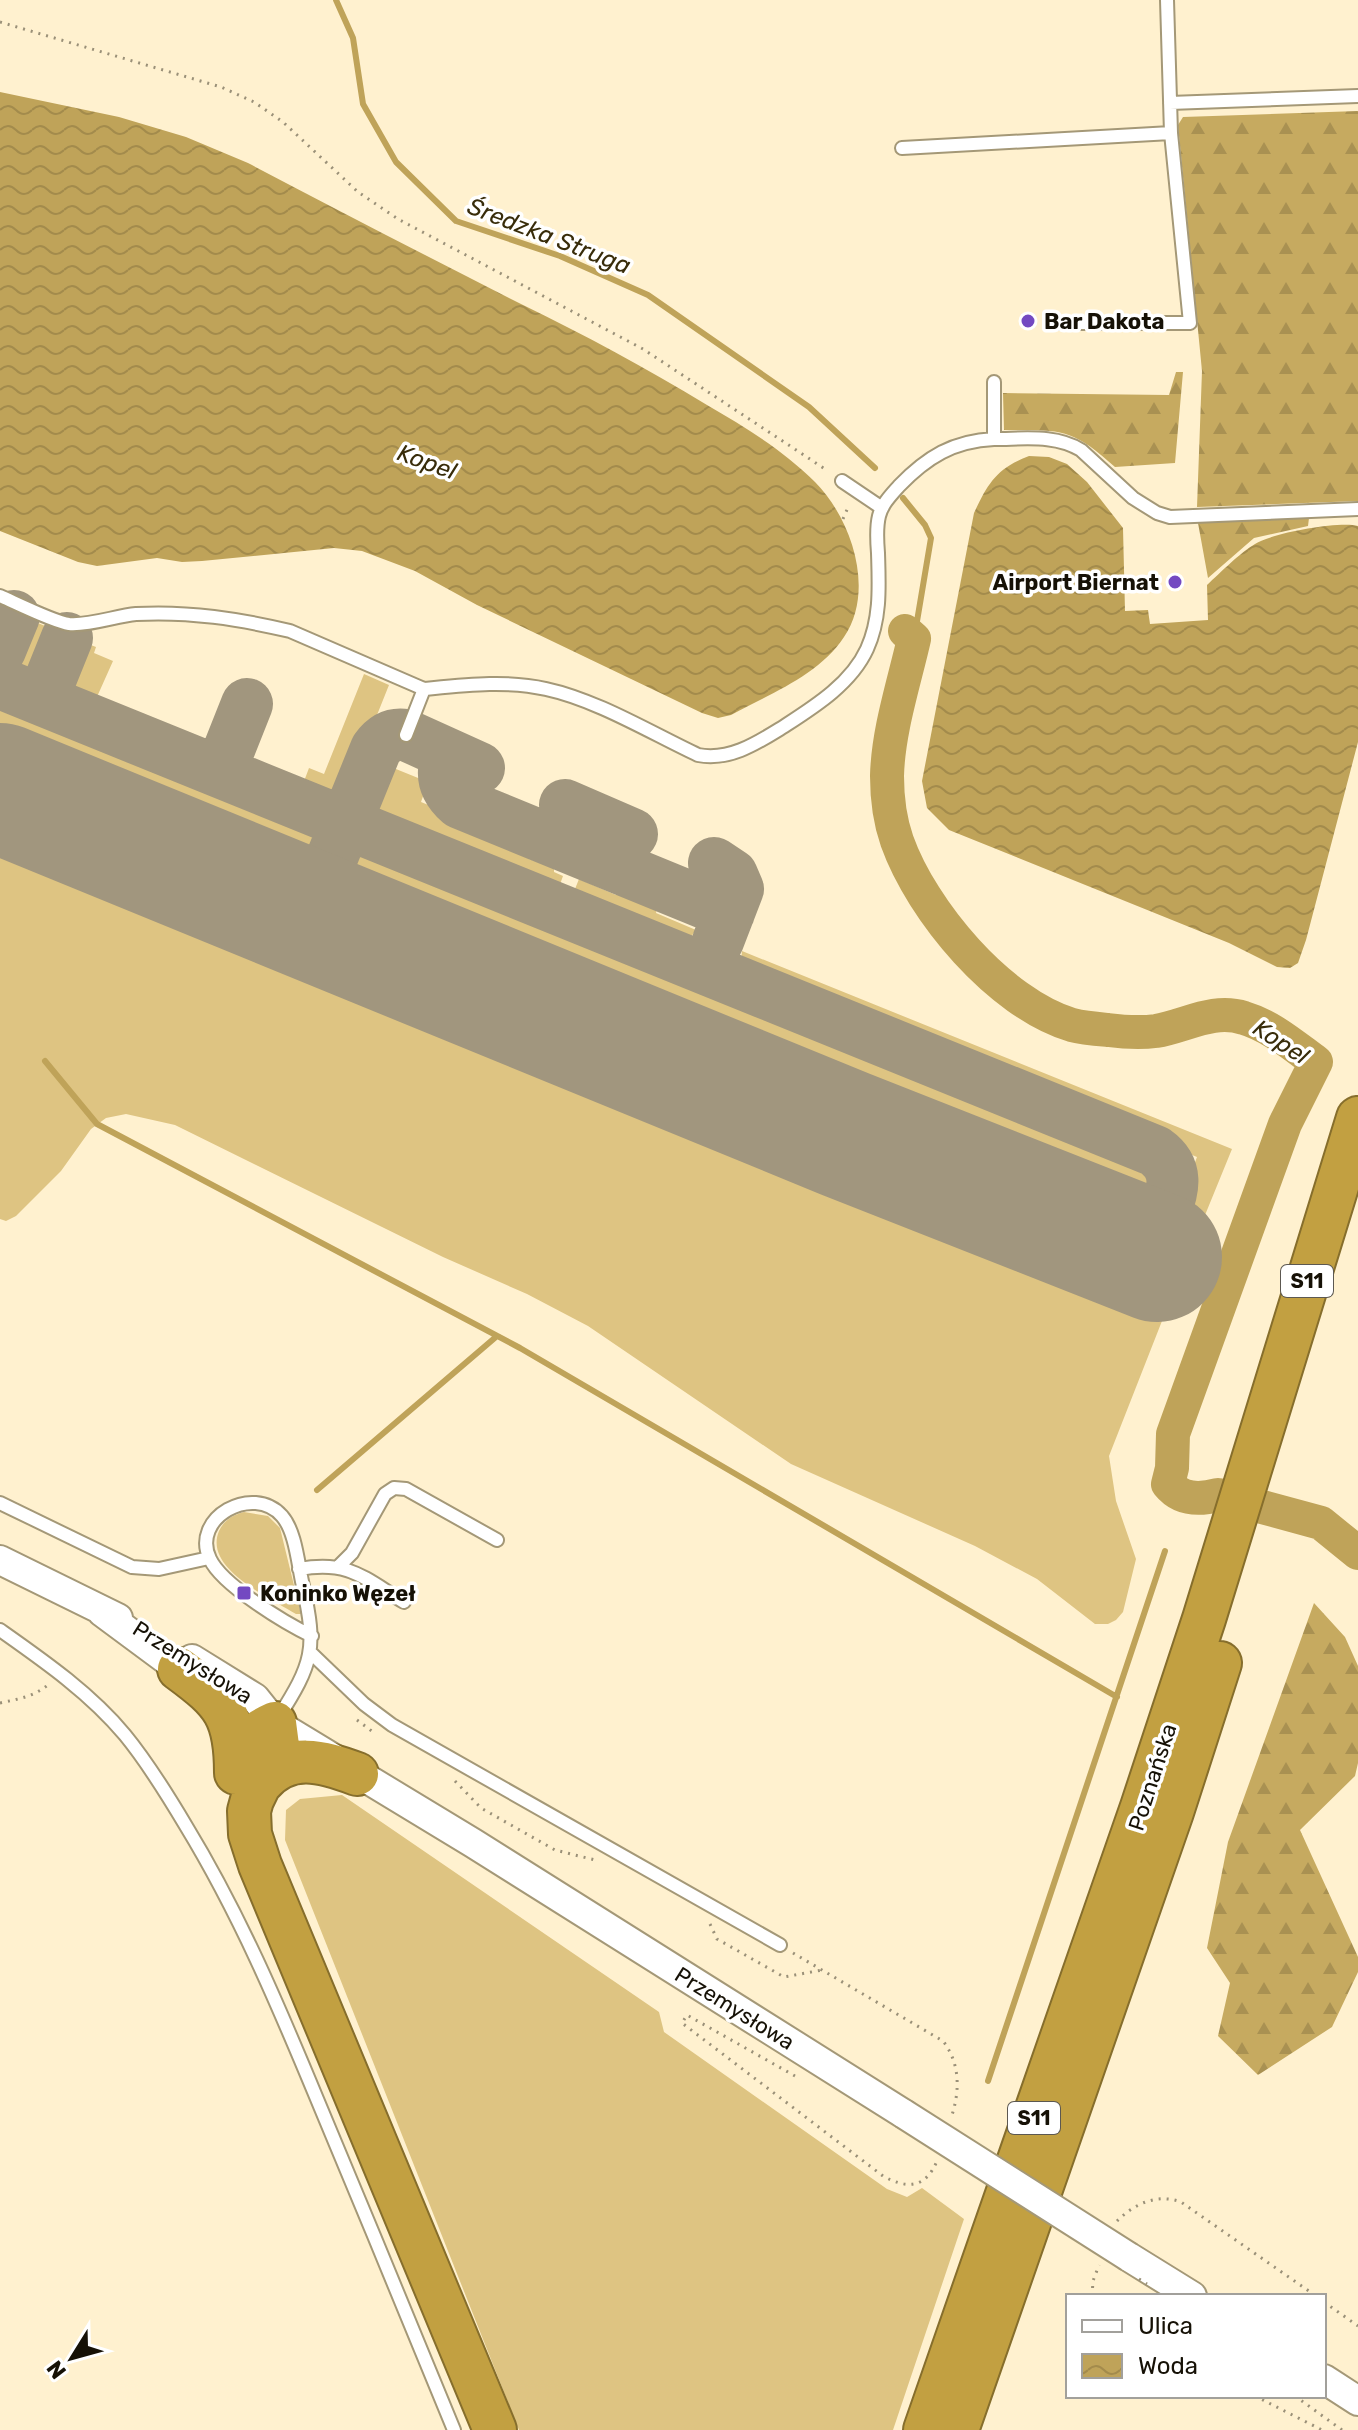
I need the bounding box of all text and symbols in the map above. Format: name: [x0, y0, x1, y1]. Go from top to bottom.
water label: Średzka Struga: [464, 192, 634, 280]
place label: Bar Dakota: [1044, 308, 1164, 335]
marker: Bar Dakota: [1019, 312, 1037, 330]
water label: Kopel: [394, 438, 461, 486]
place label: Airport Biernat: [993, 569, 1159, 596]
marker: Airport Biernat: [1166, 573, 1184, 591]
water label: Kopel: [1248, 1014, 1315, 1071]
road number: S11: [1281, 1265, 1333, 1297]
place label: Koninko Węzeł: [260, 1580, 416, 1607]
marker: Koninko Węzeł: [235, 1584, 253, 1602]
street label: Przemysłowa: [128, 1615, 258, 1710]
street label: Poznańska: [1122, 1720, 1182, 1834]
street label: Przemysłowa: [670, 1961, 800, 2056]
road number: S11: [1008, 2102, 1060, 2134]
legend: [1066, 2294, 1326, 2398]
text: Ulica: [1138, 2312, 1193, 2340]
north arrow: [32, 2318, 112, 2398]
text: Woda: [1138, 2352, 1198, 2380]
text: N: [41, 2355, 72, 2384]

